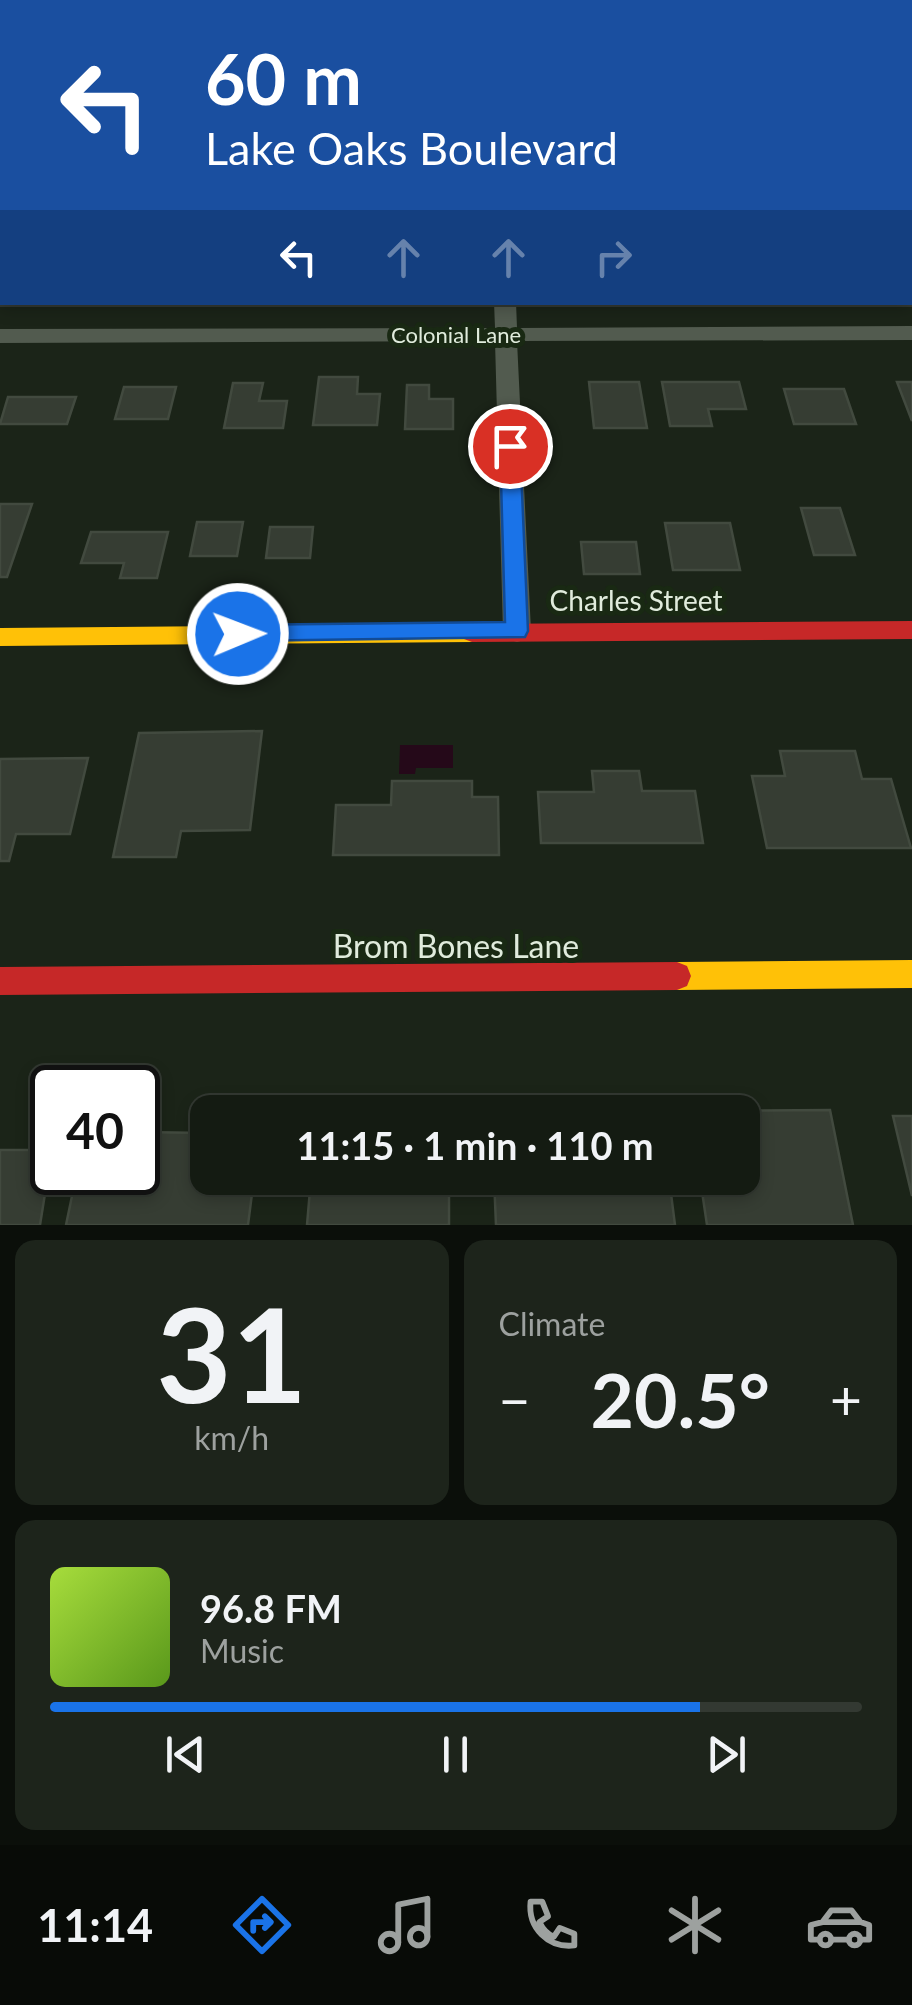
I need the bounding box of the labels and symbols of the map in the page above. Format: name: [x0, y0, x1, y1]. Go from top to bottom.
street label: Colonial Lane: [391, 321, 521, 348]
pin: [468, 404, 553, 489]
position arrow: [186, 582, 290, 686]
street label: Charles Street: [550, 583, 722, 617]
street label: Brom Bones Lane: [333, 926, 579, 965]
speed limit sign: 40: [30, 1065, 160, 1195]

